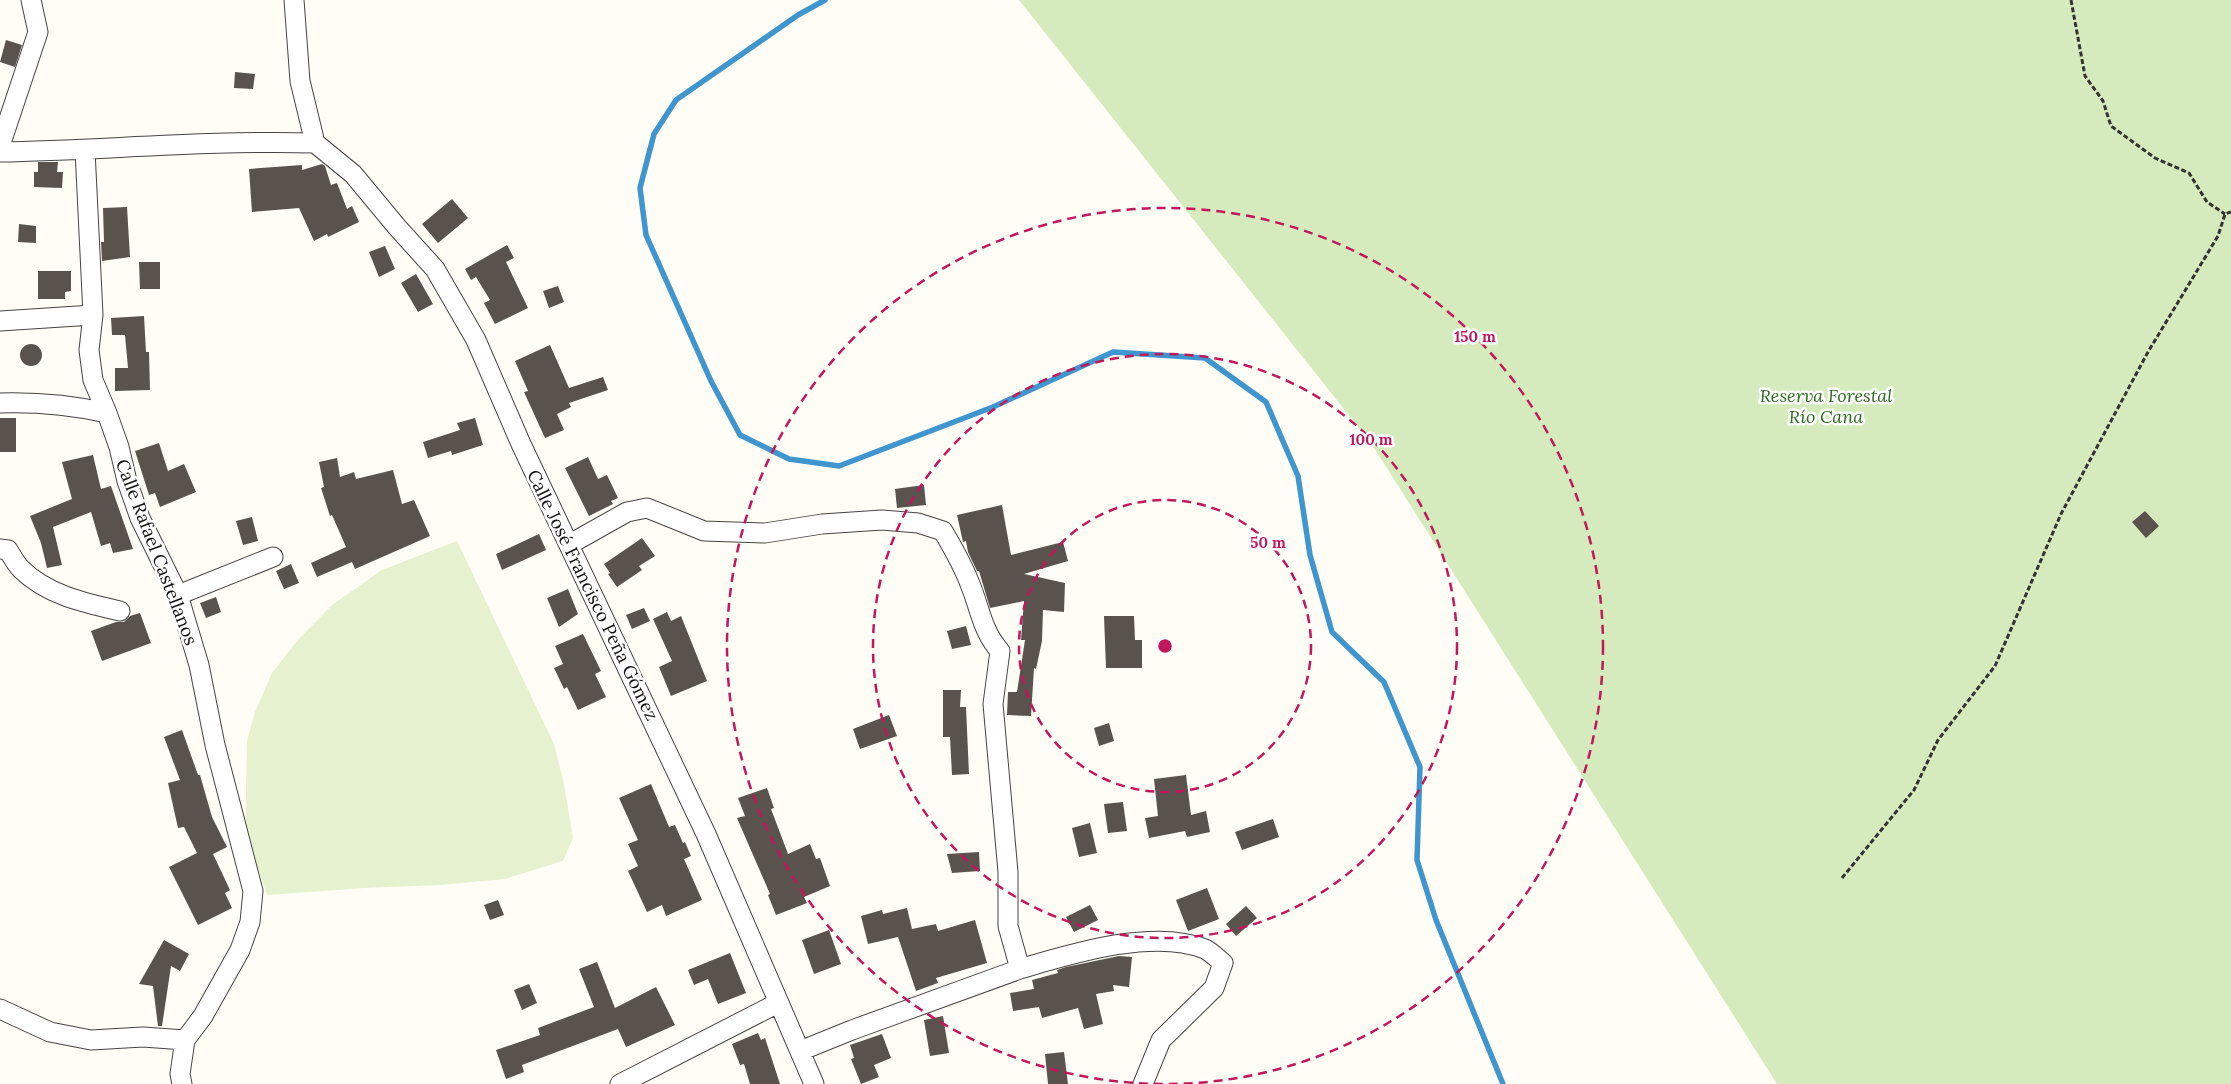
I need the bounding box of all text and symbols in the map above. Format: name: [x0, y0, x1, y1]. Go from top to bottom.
text: 150 m: [1454, 327, 1496, 346]
park label: Reserva Forestal Río Cana: [1760, 384, 1892, 428]
text: 100 m: [1350, 430, 1393, 449]
street label: Calle Rafael Castellanos: [111, 456, 203, 648]
street label: Calle José Francisco Peña Gómez: [522, 466, 664, 724]
text: 50 m: [1250, 533, 1286, 552]
centre of rings: [1156, 637, 1174, 655]

